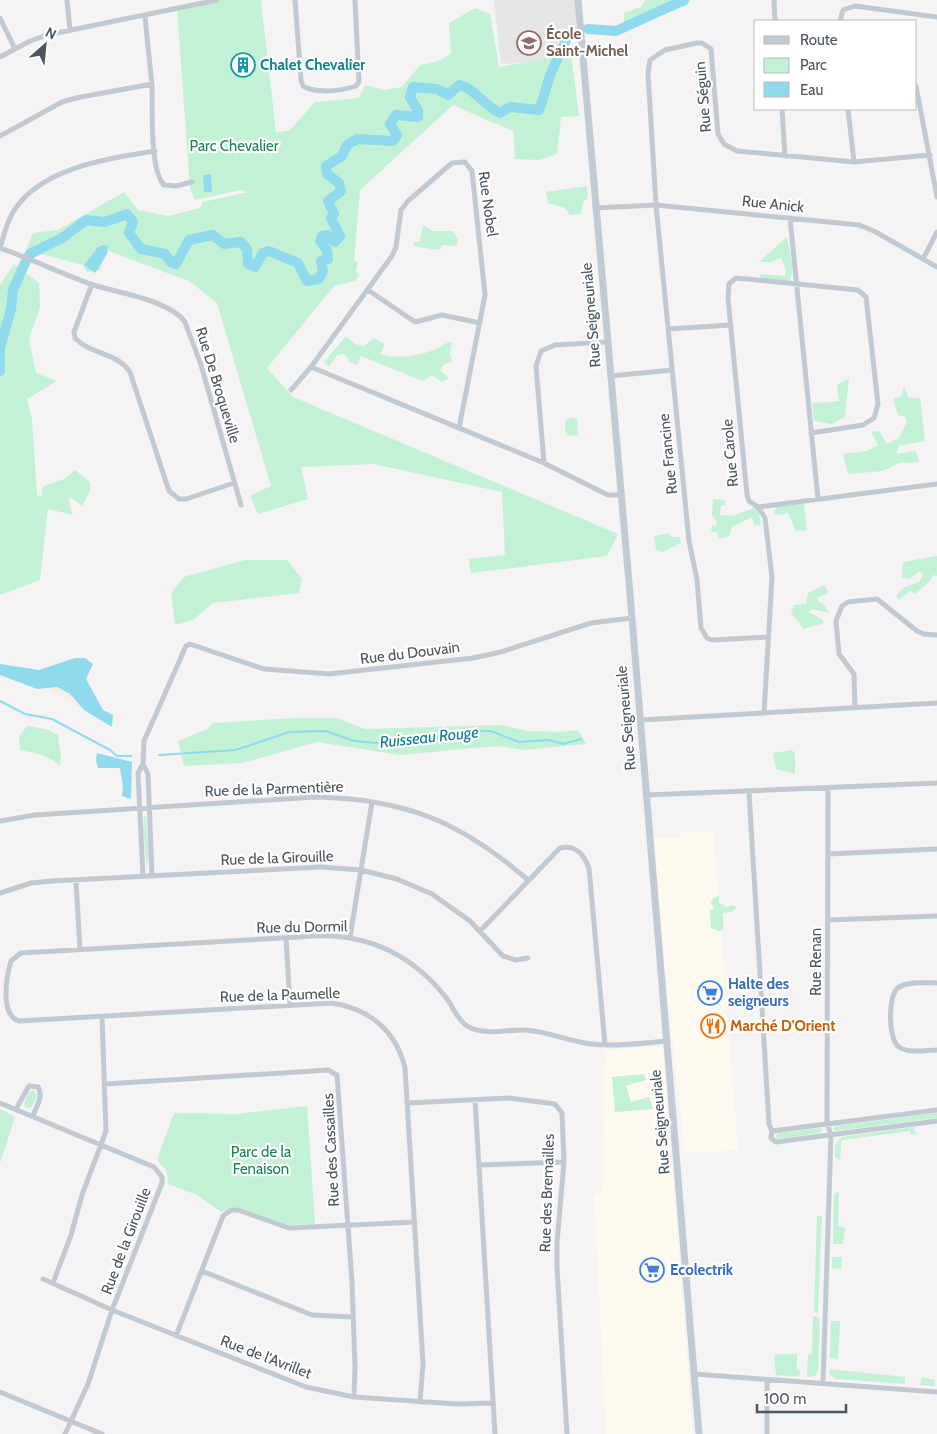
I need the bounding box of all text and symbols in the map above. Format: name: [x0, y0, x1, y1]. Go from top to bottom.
north arrow: [20, 20, 70, 70]
legend: [754, 20, 917, 110]
text: N: [42, 23, 59, 44]
place label: École Saint-Michel: [546, 24, 628, 60]
school or university icon: École Saint-Michel: [516, 30, 542, 56]
text: Route: [800, 31, 838, 49]
building icon: Chalet Chevalier: [230, 52, 256, 78]
place label: Chalet Chevalier: [260, 56, 365, 74]
text: Parc: [800, 56, 827, 74]
street label: Rue Séguin: [691, 61, 715, 133]
text: Eau: [800, 81, 823, 99]
park label: Parc Chevalier: [190, 137, 279, 155]
street label: Rue Nobel: [474, 170, 502, 238]
street label: Rue Anick: [741, 192, 805, 216]
street label: Rue Seigneuriale: [577, 262, 605, 368]
street label: Rue De Broqueville: [192, 325, 244, 446]
street label: Rue Francine: [655, 412, 681, 495]
street label: Rue Carole: [718, 418, 742, 488]
street label: Rue du Douvain: [359, 638, 461, 668]
street label: Rue Seigneuriale: [612, 665, 640, 771]
water label: Ruisseau Rouge: [379, 722, 479, 752]
street label: Rue de la Parmentière: [204, 778, 344, 800]
street label: Rue de la Girouille: [220, 847, 334, 869]
street label: Rue du Dormil: [256, 917, 348, 937]
street label: Rue Renan: [807, 928, 825, 996]
place label: Halte des seigneurs: [728, 975, 789, 1010]
supermarket icon: Halte des seigneurs: [697, 980, 723, 1006]
street label: Rue de la Paumelle: [220, 984, 341, 1006]
restaurant icon: Marché D'Orient: [700, 1013, 726, 1039]
place label: Marché D'Orient: [730, 1017, 835, 1035]
street label: Rue Seigneuriale: [646, 1069, 674, 1175]
street label: Rue des Cassailles: [319, 1093, 343, 1207]
street label: Rue des Bremailles: [536, 1133, 558, 1253]
park label: Parc de la Fenaison: [231, 1143, 292, 1178]
street label: Rue de la Girouille: [97, 1185, 155, 1297]
supermarket icon: Ecolectrik: [639, 1257, 665, 1283]
place label: Ecolectrik: [670, 1261, 734, 1279]
street label: Rue de l'Avrillet: [218, 1331, 314, 1383]
scale bar: [757, 1382, 846, 1414]
text: 100 m: [764, 1390, 806, 1408]

